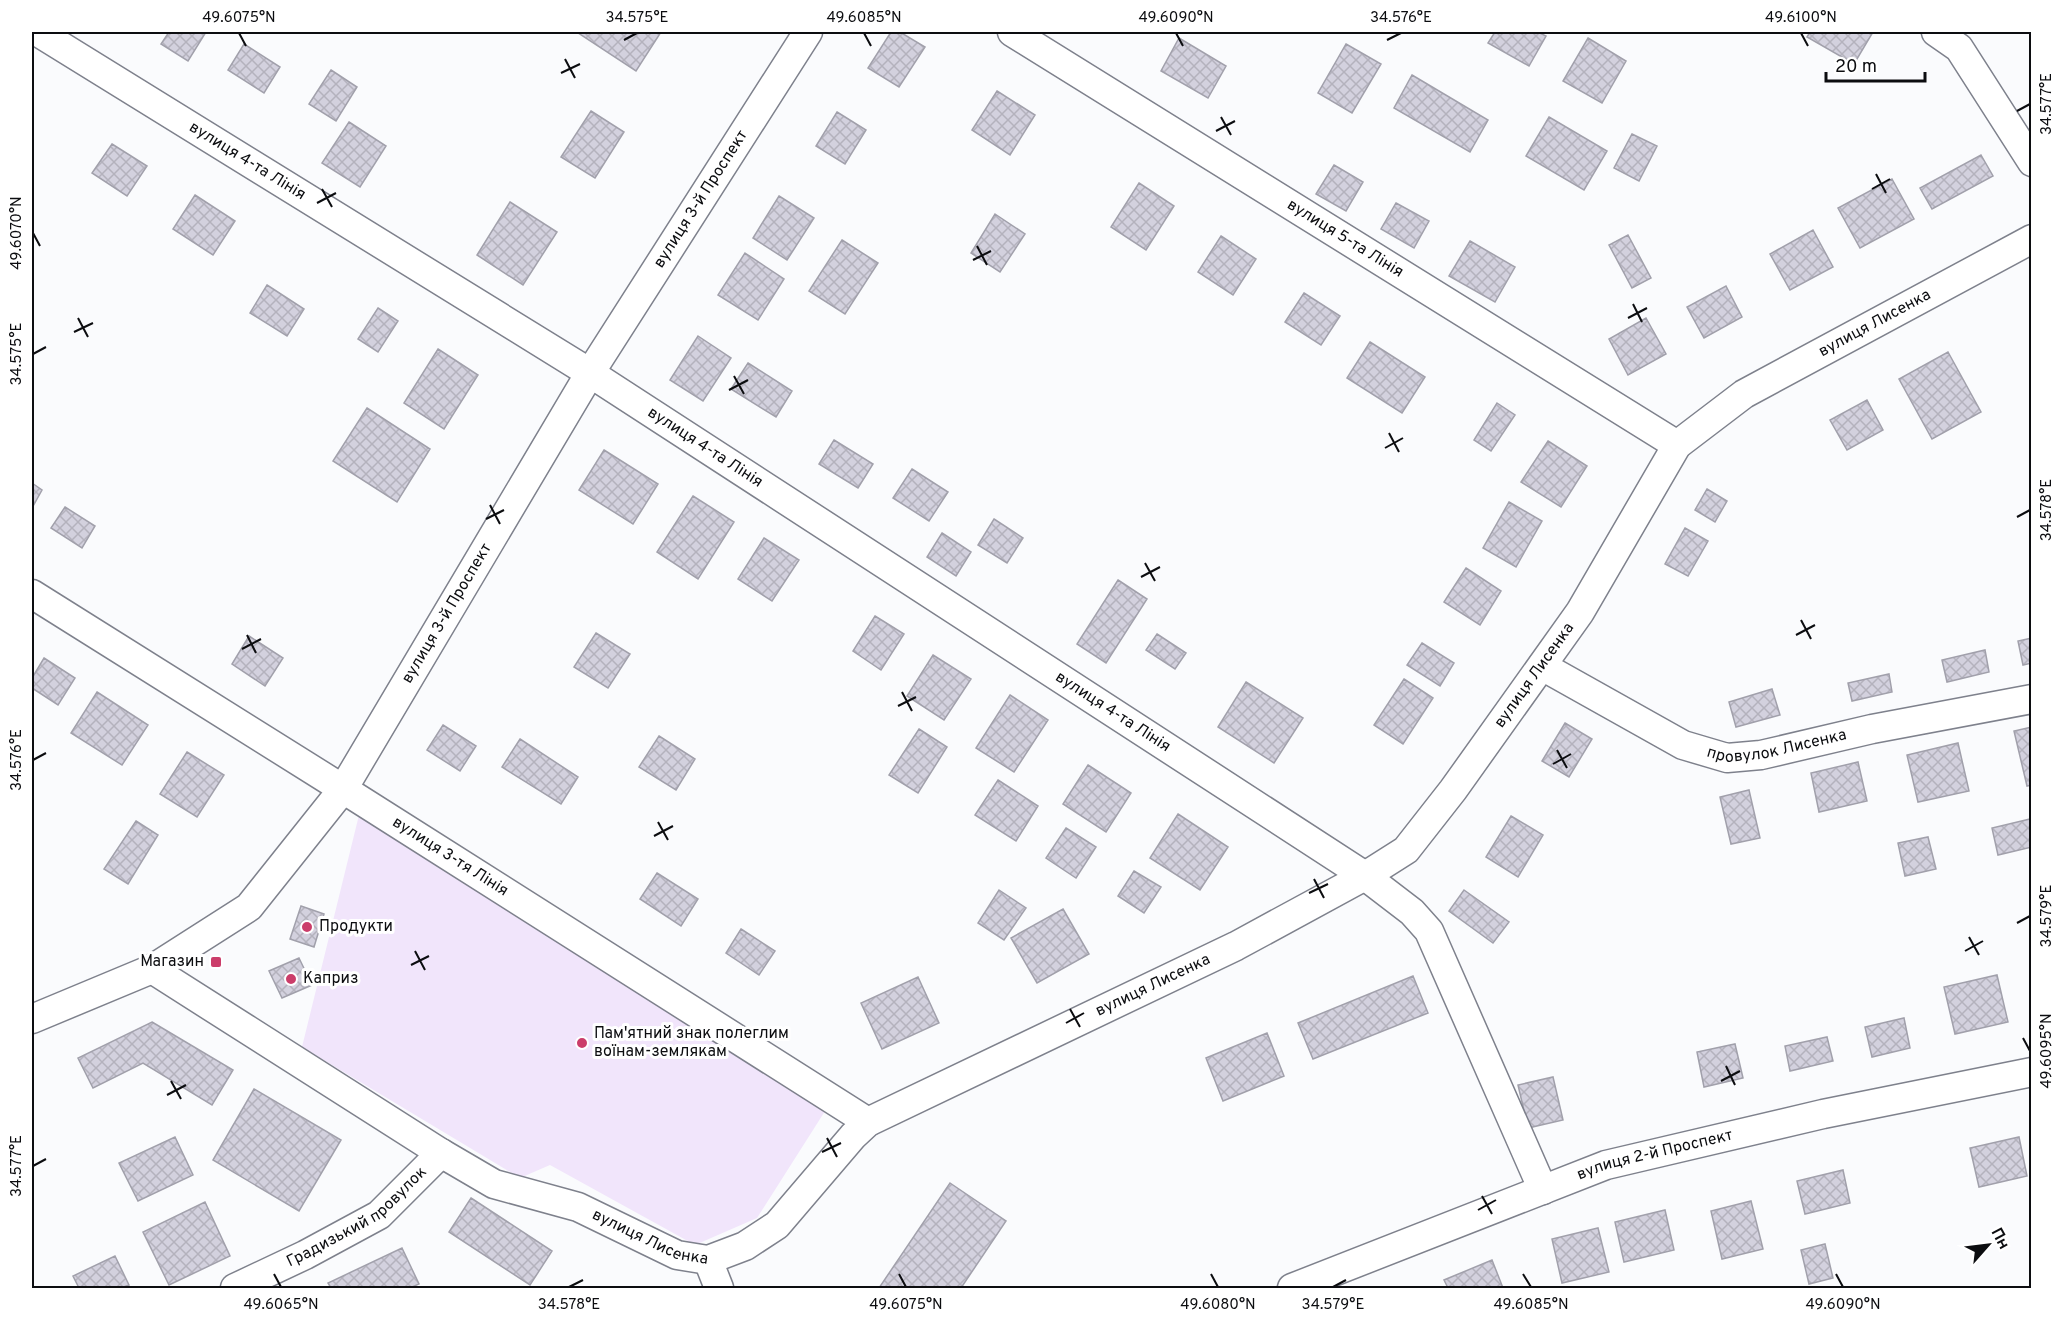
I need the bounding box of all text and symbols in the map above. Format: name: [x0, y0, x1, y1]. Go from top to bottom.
text: 49.6075°N: [202, 9, 276, 28]
text: 34.575°E: [605, 9, 669, 28]
text: 49.6085°N: [826, 9, 902, 28]
text: 49.6090°N: [1138, 9, 1214, 28]
text: 34.576°E: [1370, 9, 1432, 28]
text: 49.6100°N: [1765, 9, 1837, 28]
scale bar: [1826, 45, 1925, 83]
text: 20 m: [1835, 56, 1877, 79]
text: 34.577°E: [2038, 73, 2057, 135]
street label: вулиця 4-та Лінія: [185, 118, 309, 205]
street label: вулиця 3-й Проспект: [650, 127, 753, 272]
street label: вулиця 5-та Лінія: [1283, 195, 1407, 283]
text: 49.6070°N: [8, 196, 27, 270]
street label: вулиця Лисенка: [1815, 285, 1935, 362]
text: 34.575°E: [8, 322, 27, 386]
street label: вулиця 4-та Лінія: [644, 403, 767, 492]
text: 34.578°E: [2038, 479, 2057, 541]
street label: вулиця 3-й Проспект: [398, 540, 497, 687]
street label: вулиця Лисенка: [1490, 619, 1579, 732]
street label: вулиця 4-та Лінія: [1051, 668, 1174, 757]
street label: провулок Лисенка: [1704, 725, 1848, 768]
text: 34.576°E: [8, 729, 27, 791]
street label: вулиця 3-тя Лінія: [388, 813, 512, 901]
text: 34.579°E: [2038, 885, 2057, 947]
place label: Продукти: [319, 917, 393, 937]
marker: Продукти: [300, 920, 314, 934]
street label: вулиця Лисенка: [1093, 950, 1214, 1022]
place label: Магазин: [140, 952, 204, 972]
marker: Магазин: [209, 955, 223, 969]
place label: Каприз: [303, 969, 359, 989]
marker: Каприз: [284, 972, 298, 986]
text: 49.6095°N: [2038, 1013, 2057, 1089]
place label: Пам'ятний знак полеглим воїнам-землякам: [594, 1024, 789, 1062]
marker: Пам'ятний знак полеглим воїнам-землякам: [575, 1036, 589, 1050]
street label: вулиця 2-й Проспект: [1574, 1126, 1735, 1185]
text: 34.577°E: [8, 1135, 27, 1197]
street label: Градизький провулок: [284, 1163, 431, 1272]
street label: вулиця Лисенка: [589, 1205, 709, 1270]
north arrow: [1958, 1215, 2018, 1275]
text: Пн: [1986, 1225, 2013, 1253]
text: 49.6065°N: [243, 1296, 319, 1315]
text: 34.578°E: [538, 1296, 600, 1315]
text: 49.6075°N: [869, 1296, 943, 1315]
text: 49.6080°N: [1180, 1296, 1256, 1315]
text: 34.579°E: [1302, 1296, 1364, 1315]
text: 49.6085°N: [1493, 1296, 1569, 1315]
text: 49.6090°N: [1805, 1296, 1881, 1315]

